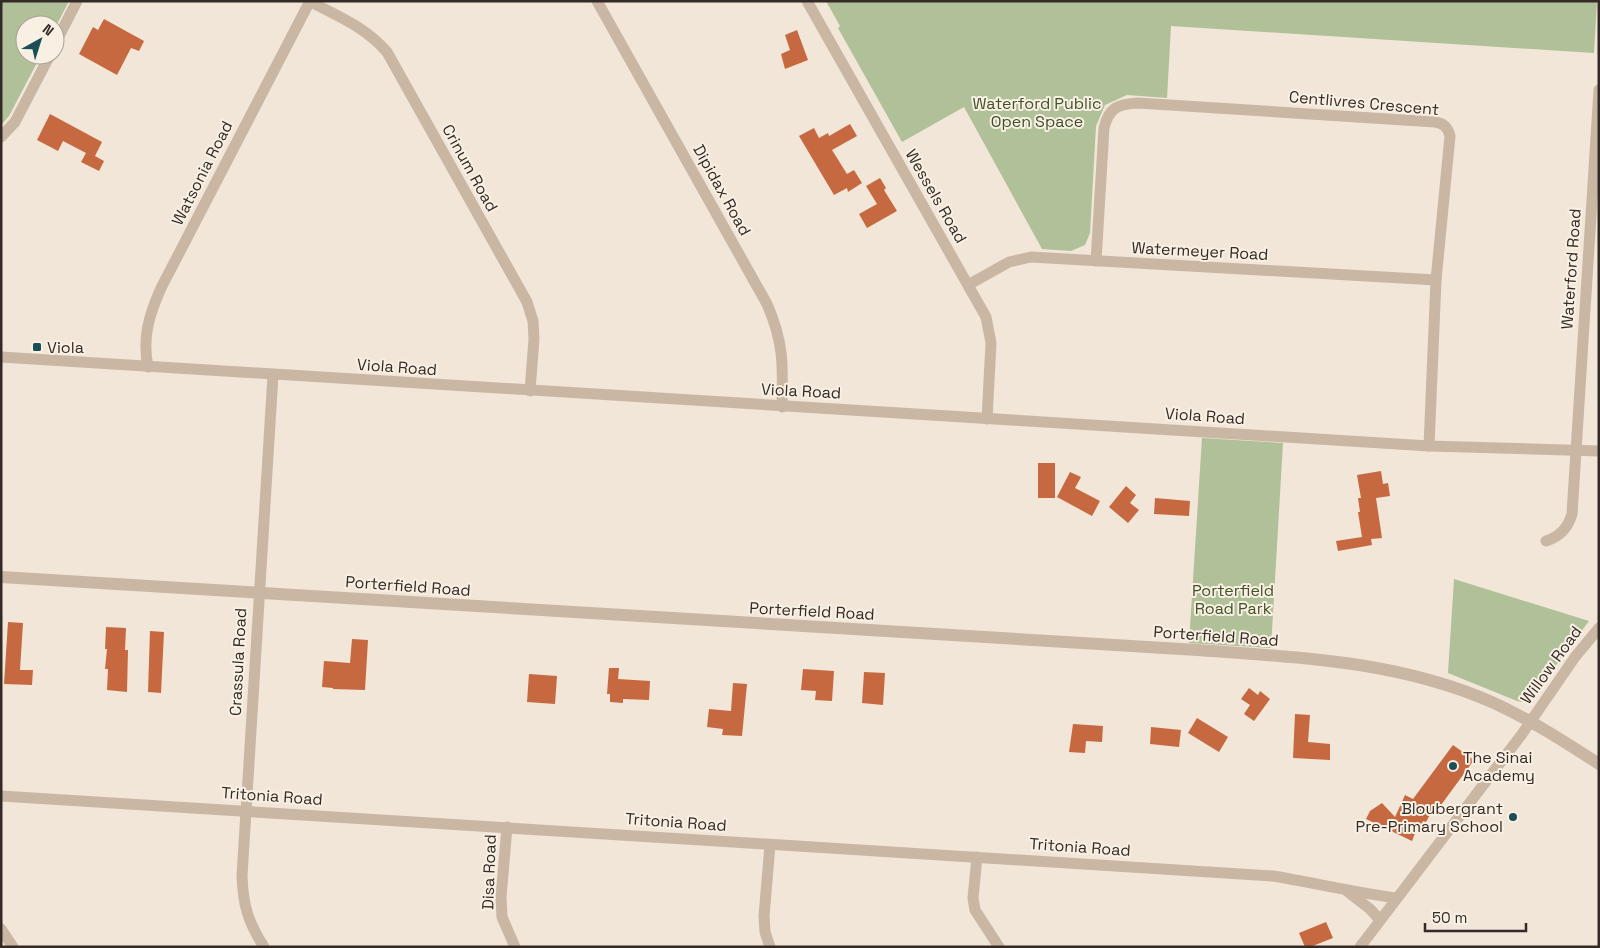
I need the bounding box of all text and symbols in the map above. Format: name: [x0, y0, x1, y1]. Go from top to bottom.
north arrow: [15, 15, 65, 65]
text: N: [39, 20, 57, 40]
street label: Centlivres Crescent: [1288, 86, 1440, 120]
park label: Waterford Public Open Space: [973, 93, 1101, 132]
street label: Watsonia Road: [167, 117, 237, 229]
street label: Crinum Road: [437, 121, 503, 215]
street label: Dipidax Road: [688, 141, 756, 239]
street label: Wessels Road: [901, 145, 971, 247]
street label: Waterford Road: [1556, 208, 1586, 330]
street label: Watermeyer Road: [1131, 237, 1269, 265]
place label: Viola: [47, 337, 84, 358]
marker: Viola: [31, 341, 43, 353]
street label: Viola Road: [356, 354, 438, 380]
street label: Viola Road: [760, 378, 842, 404]
street label: Viola Road: [1164, 403, 1246, 429]
street label: Porterfield Road: [345, 571, 471, 601]
park label: Porterfield Road Park: [1192, 580, 1274, 619]
street label: Porterfield Road: [749, 597, 875, 625]
street label: Crassula Road: [225, 607, 251, 717]
street label: Porterfield Road: [1153, 621, 1279, 651]
street label: Willow Road: [1516, 622, 1586, 708]
place label: The Sinai Academy: [1463, 747, 1535, 786]
marker: The Sinai Academy: [1447, 760, 1459, 772]
street label: Tritonia Road: [221, 782, 323, 810]
place label: Bloubergrant Pre-Primary School: [1356, 798, 1503, 837]
street label: Tritonia Road: [625, 808, 727, 836]
marker: Bloubergrant Pre-Primary School: [1507, 811, 1519, 823]
street label: Tritonia Road: [1029, 833, 1131, 861]
street label: Disa Road: [477, 834, 501, 910]
scale bar: [1425, 900, 1526, 932]
text: 50 m: [1432, 908, 1467, 927]

